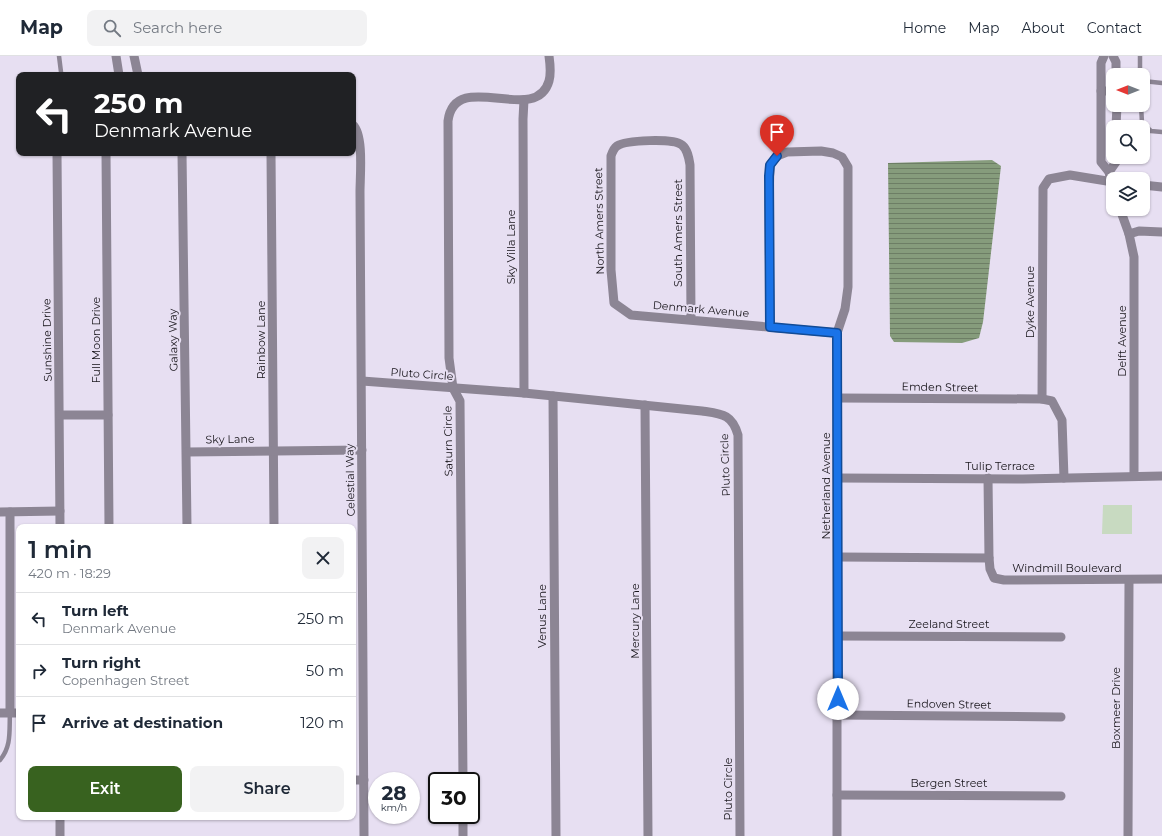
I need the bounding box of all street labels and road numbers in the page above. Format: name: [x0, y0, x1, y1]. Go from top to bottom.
street label: North Amers Street: [591, 167, 607, 275]
street label: South Amers Street: [671, 179, 685, 287]
street label: Sky Villa Lane: [504, 209, 518, 284]
street label: Dyke Avenue: [1023, 265, 1037, 338]
street label: Full Moon Drive: [89, 296, 103, 383]
street label: Sunshine Drive: [39, 298, 55, 382]
street label: Denmark Avenue: [652, 298, 750, 320]
street label: Rainbow Lane: [254, 300, 268, 379]
street label: Delft Avenue: [1115, 305, 1129, 377]
street label: Galaxy Way: [165, 308, 181, 371]
street label: Pluto Circle: [390, 365, 454, 383]
street label: Emden Street: [902, 379, 979, 395]
street label: Saturn Circle: [440, 405, 456, 476]
street label: Sky Lane: [205, 432, 255, 446]
street label: Netherland Avenue: [819, 432, 833, 540]
street label: Pluto Circle: [717, 433, 733, 497]
street label: Celestial Way: [342, 443, 358, 517]
street label: Tulip Terrace: [965, 459, 1035, 473]
street label: Windmill Boulevard: [1012, 561, 1122, 575]
street label: Mercury Lane: [628, 583, 642, 659]
street label: Venus Lane: [535, 584, 549, 648]
street label: Zeeland Street: [909, 617, 990, 631]
street label: Boxmeer Drive: [1109, 667, 1123, 749]
street label: Endoven Street: [906, 696, 992, 712]
street label: Pluto Circle: [721, 757, 735, 821]
street label: Bergen Street: [911, 776, 988, 790]

